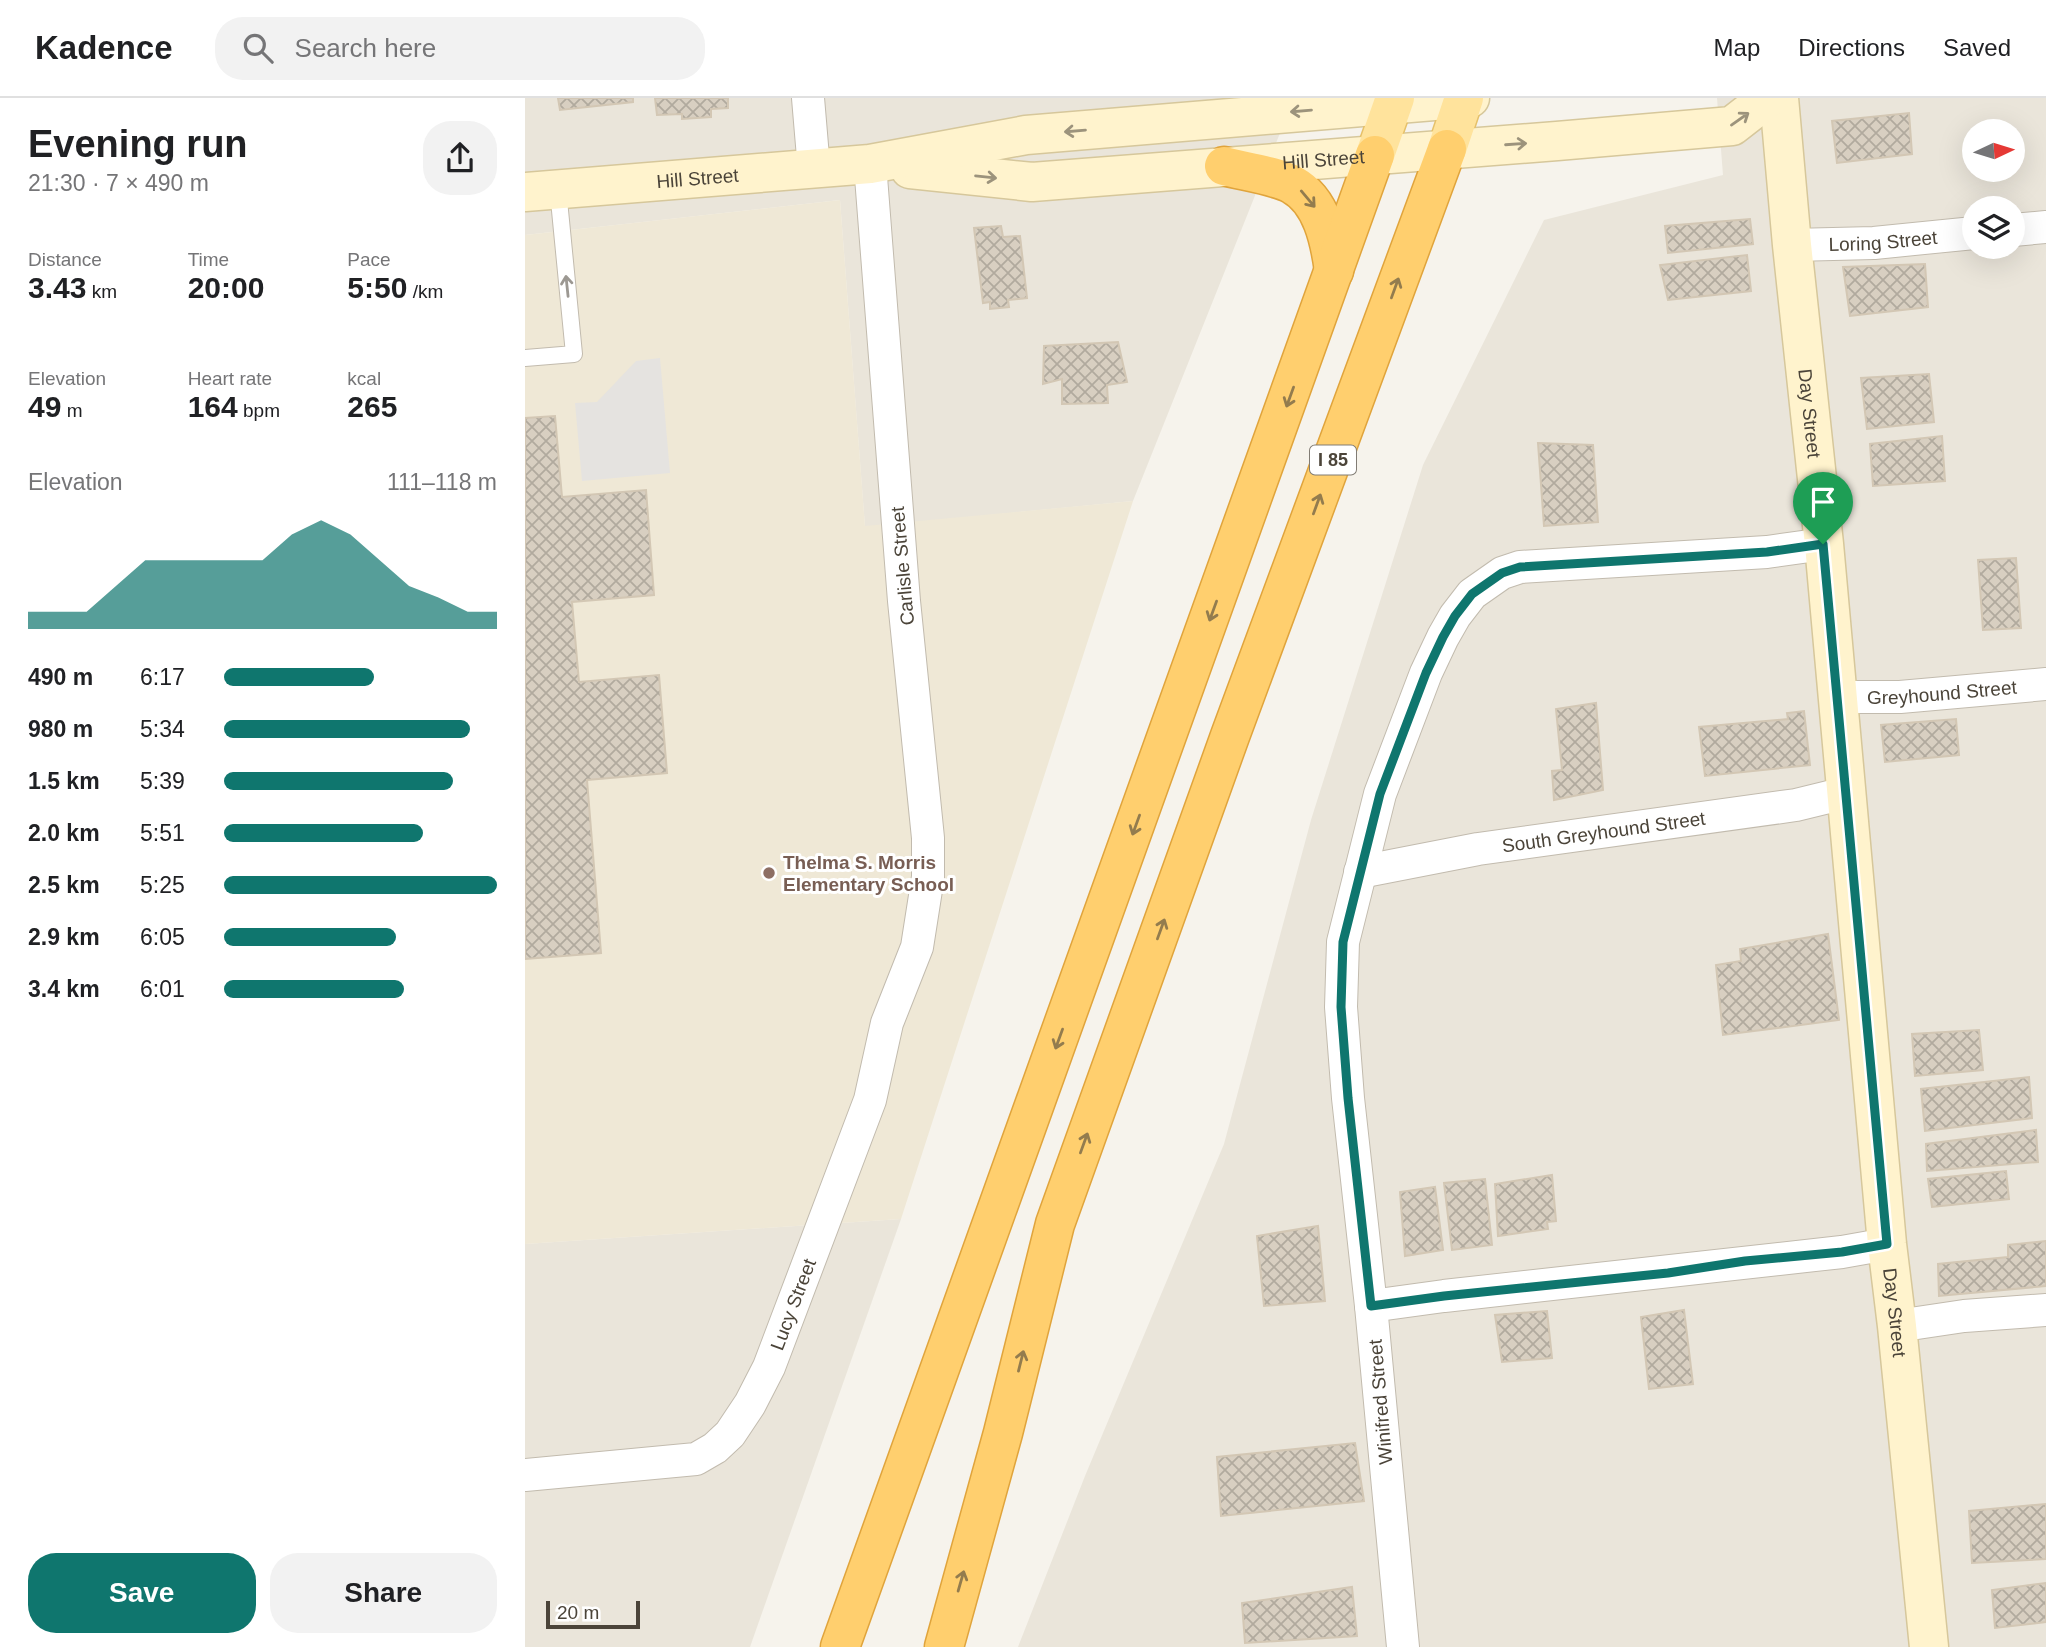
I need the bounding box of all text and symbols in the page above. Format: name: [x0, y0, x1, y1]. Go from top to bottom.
search box: [215, 17, 705, 80]
text: Kadence: [35, 29, 173, 66]
icon: search: [239, 29, 277, 67]
text: Search here: [295, 33, 436, 63]
text: Map: [1714, 34, 1760, 61]
text: Directions: [1798, 34, 1905, 61]
text: Saved: [1943, 34, 2011, 61]
one-way arrow: [1290, 105, 1313, 118]
one-way arrow: [1730, 112, 1749, 126]
north arrow: [1962, 119, 2025, 182]
map controls: [1962, 119, 2025, 259]
button: share: [423, 121, 497, 195]
text: Evening run: [28, 123, 248, 165]
one-way arrow: [1064, 125, 1086, 138]
one-way arrow: [1504, 137, 1526, 150]
street label: Hill Street: [1282, 146, 1366, 173]
street label: Hill Street: [656, 165, 740, 192]
text: 21:30 · 7 × 490 m: [28, 170, 209, 196]
one-way arrow: [975, 171, 997, 184]
one-way arrow: [1299, 190, 1315, 208]
button: layers: [1962, 196, 2025, 259]
street label: Loring Street: [1828, 227, 1939, 255]
text: Distance: [28, 249, 102, 270]
text: Time: [188, 249, 229, 270]
text: Pace: [347, 249, 391, 270]
text: 3.43: [28, 271, 86, 304]
text: 20:00: [188, 271, 264, 304]
text: 5:50: [347, 271, 407, 304]
one-way arrow: [560, 275, 573, 298]
one-way arrow: [1390, 278, 1403, 300]
text: km: [86, 281, 117, 302]
text: /km: [407, 281, 443, 302]
text: Elevation: [28, 368, 106, 389]
text: Heart rate: [188, 368, 272, 389]
text: kcal: [347, 368, 381, 389]
street label: Day Street: [1794, 368, 1825, 460]
one-way arrow: [1283, 385, 1295, 407]
text: 49: [28, 390, 61, 423]
text: 164: [188, 390, 238, 423]
text: 265: [347, 390, 397, 423]
text: m: [61, 400, 82, 421]
text: bpm: [238, 400, 280, 421]
road number: I 85: [1310, 446, 1356, 474]
text: Elevation: [28, 469, 123, 495]
text: 111–118 m: [387, 469, 497, 495]
pin: [1793, 472, 1853, 544]
icon: arrive: [1804, 483, 1842, 521]
one-way arrow: [1312, 493, 1325, 515]
street label: Carlisle Street: [887, 505, 918, 626]
one-way arrow: [1206, 600, 1218, 622]
text: 490 m: [28, 664, 93, 690]
text: 6:17: [140, 664, 185, 690]
street label: Greyhound Street: [1867, 677, 2018, 708]
text: 980 m: [28, 716, 93, 742]
text: 5:34: [140, 716, 185, 742]
text: 1.5 km: [28, 768, 100, 794]
text: 5:39: [140, 768, 185, 794]
street label: South Greyhound Street: [1501, 808, 1707, 857]
one-way arrow: [1129, 814, 1141, 836]
text: 2.0 km: [28, 820, 100, 846]
text: 5:51: [140, 820, 185, 846]
place label: Thelma S. Morris Elementary School: [783, 852, 954, 895]
marker: Thelma S. Morris Elementary School: [761, 865, 777, 881]
text: 2.5 km: [28, 872, 100, 898]
text: 5:25: [140, 872, 185, 898]
one-way arrow: [1156, 919, 1168, 941]
text: 2.9 km: [28, 924, 100, 950]
text: 6:05: [140, 924, 185, 950]
text: 3.4 km: [28, 976, 100, 1002]
text: 6:01: [140, 976, 185, 1002]
one-way arrow: [1052, 1028, 1064, 1050]
one-way arrow: [1079, 1133, 1091, 1155]
street label: Lucy Street: [766, 1255, 820, 1353]
street label: Day Street: [1879, 1267, 1910, 1359]
street label: Winifred Street: [1364, 1338, 1396, 1465]
one-way arrow: [1015, 1351, 1028, 1373]
button: Save: [28, 1553, 256, 1633]
button: Share: [270, 1553, 497, 1633]
one-way arrow: [955, 1570, 968, 1593]
scale bar: [546, 1598, 641, 1630]
text: 20 m: [557, 1602, 599, 1623]

